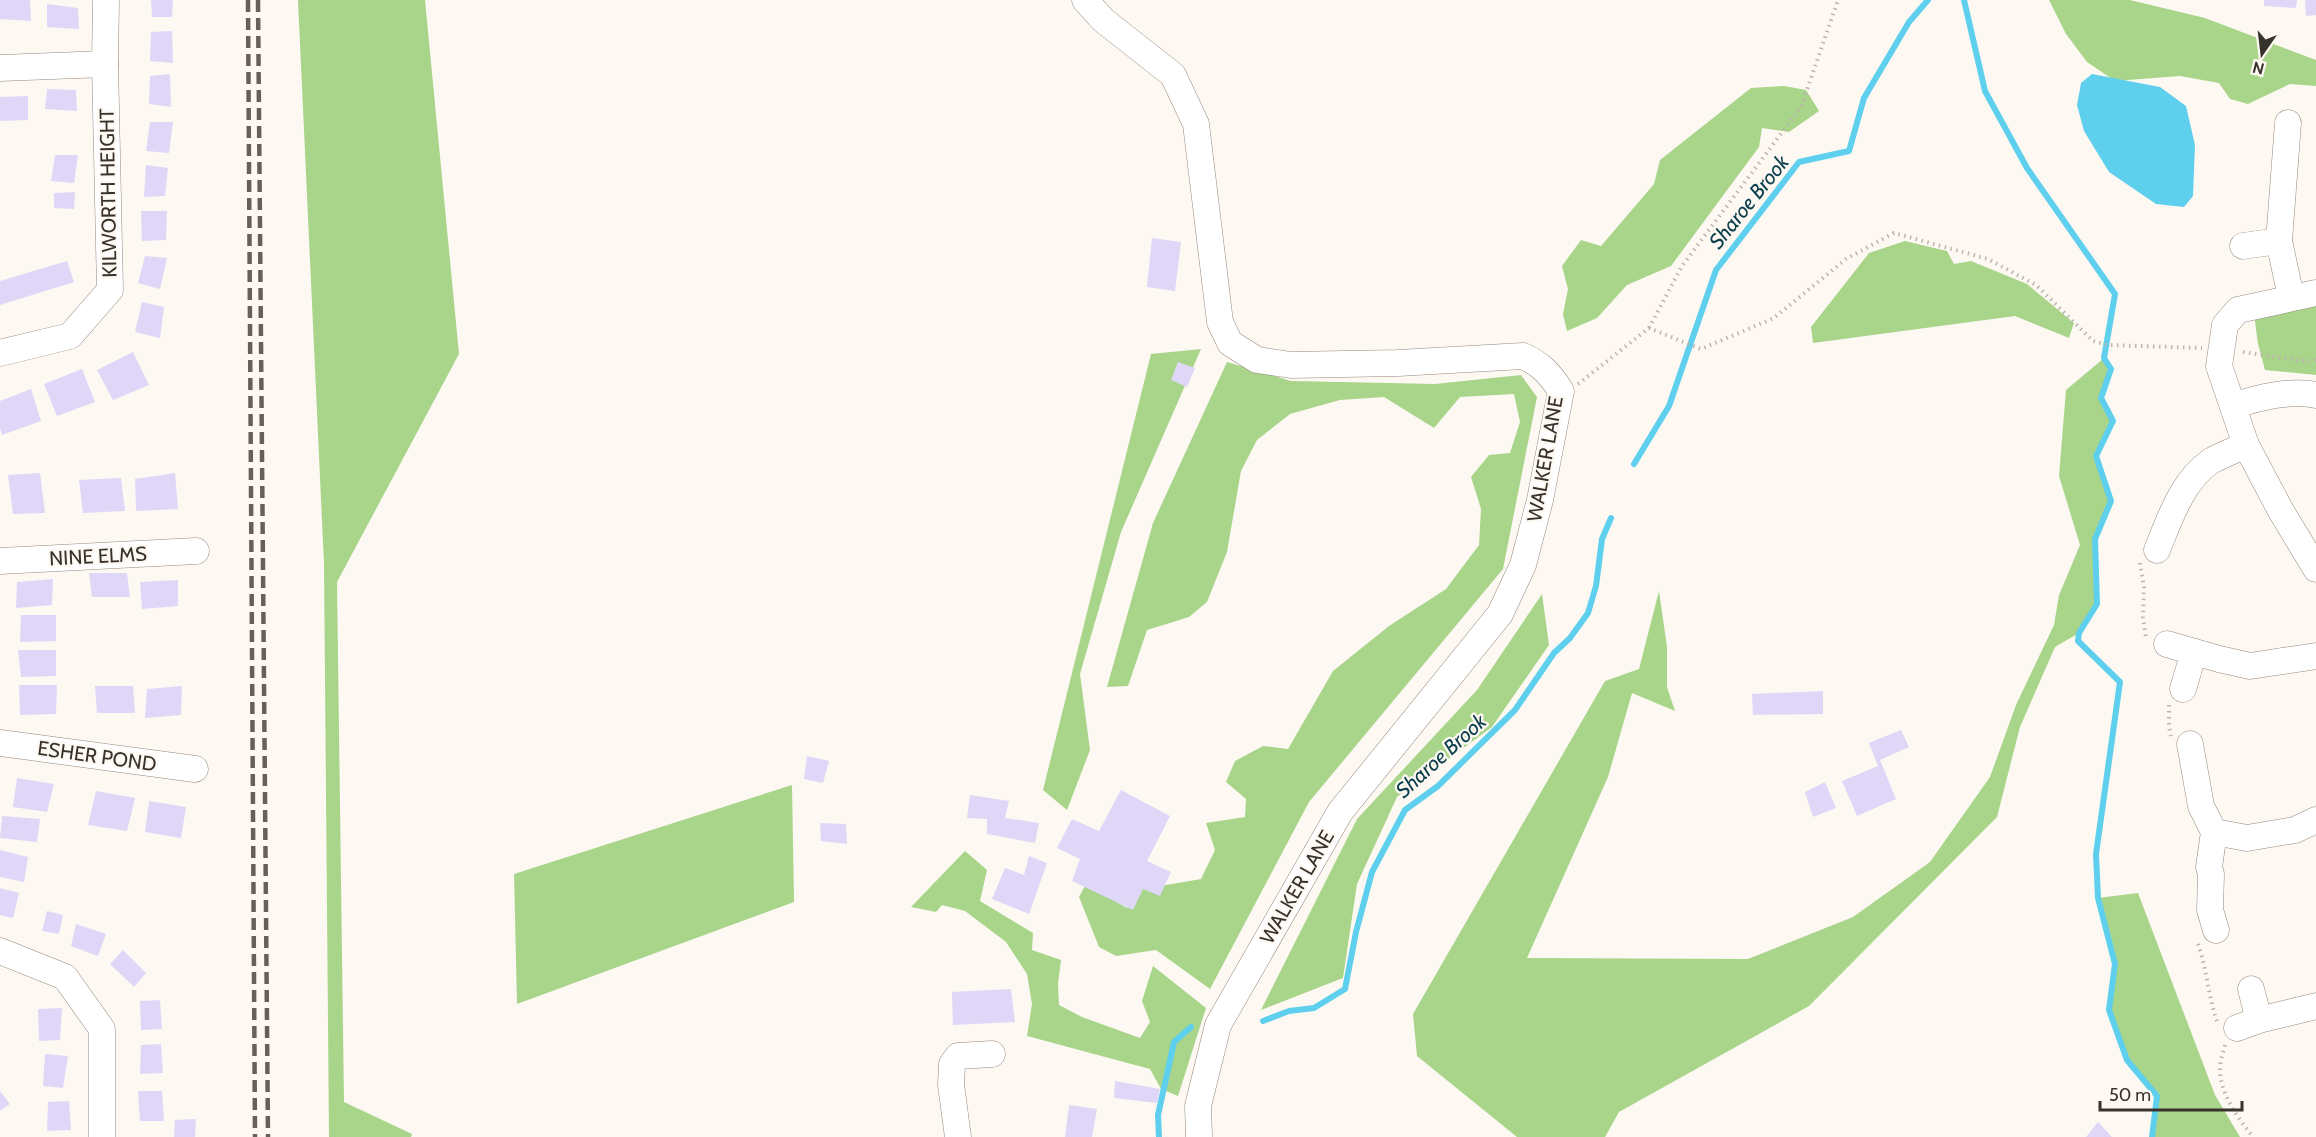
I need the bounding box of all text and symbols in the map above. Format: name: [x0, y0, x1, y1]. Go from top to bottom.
north arrow: [2232, 24, 2292, 84]
text: N: [2251, 57, 2266, 79]
street label: KILWORTH HEIGHT: [95, 108, 121, 278]
water label: Sharoe Brook: [1703, 149, 1794, 253]
street label: WALKER LANE: [1522, 394, 1568, 524]
street label: NINE ELMS: [49, 541, 148, 571]
water label: Sharoe Brook: [1390, 708, 1492, 803]
street label: ESHER POND: [36, 736, 158, 776]
street label: WALKER LANE: [1255, 826, 1339, 948]
scale bar: [2100, 1074, 2242, 1112]
text: 50 m: [2109, 1084, 2151, 1106]

